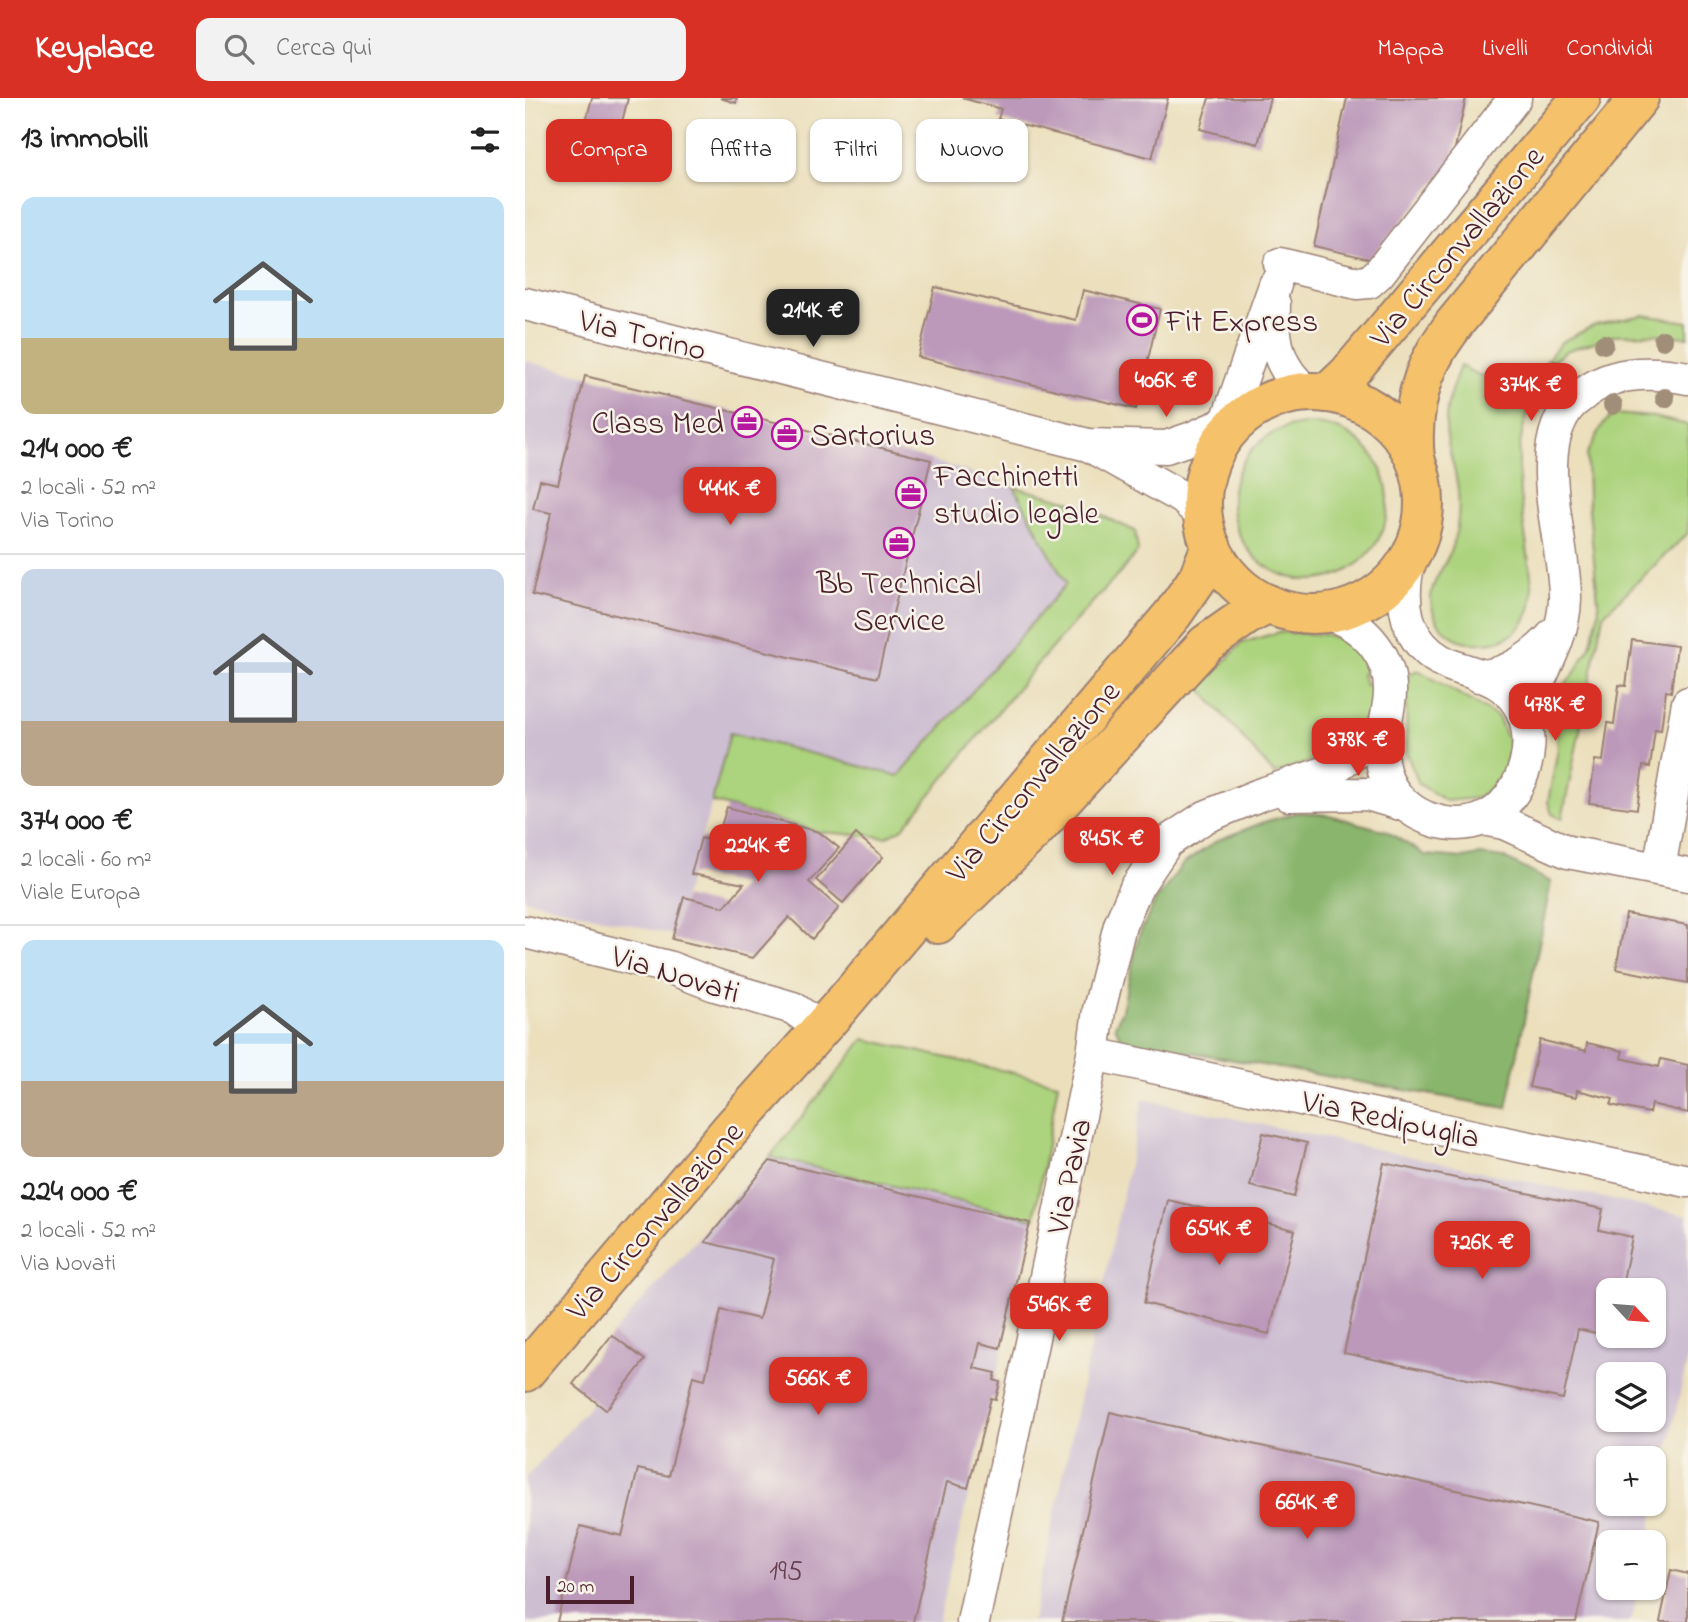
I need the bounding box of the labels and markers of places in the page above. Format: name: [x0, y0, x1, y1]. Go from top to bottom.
pin: 214K €: [756, 289, 870, 349]
place label: Fit Express: [1164, 300, 1318, 347]
sports icon: Fit Express: [1125, 303, 1159, 337]
pin: 406K €: [1109, 360, 1223, 419]
pin: 374K €: [1474, 364, 1588, 423]
place label: Class Med: [591, 402, 724, 449]
office icon: Class Med: [730, 405, 764, 439]
place label: Sartorius: [810, 414, 935, 461]
office icon: Sartorius: [770, 417, 804, 451]
place label: Facchinetti studio legale: [933, 455, 1099, 539]
pin: 444K €: [673, 468, 787, 527]
office icon: Facchinetti studio legale: [894, 476, 928, 510]
office icon: Bb Technical Service: [882, 526, 916, 560]
place label: Bb Technical Service: [816, 562, 982, 646]
pin: 478K €: [1498, 684, 1612, 743]
pin: 378K €: [1301, 718, 1415, 778]
pin: 845K €: [1055, 818, 1169, 877]
pin: 224K €: [701, 824, 815, 884]
pin: 654K €: [1162, 1208, 1276, 1267]
pin: 726K €: [1425, 1222, 1539, 1281]
pin: 546K €: [1002, 1284, 1116, 1343]
pin: 566K €: [761, 1358, 875, 1417]
pin: 664K €: [1250, 1482, 1364, 1541]

